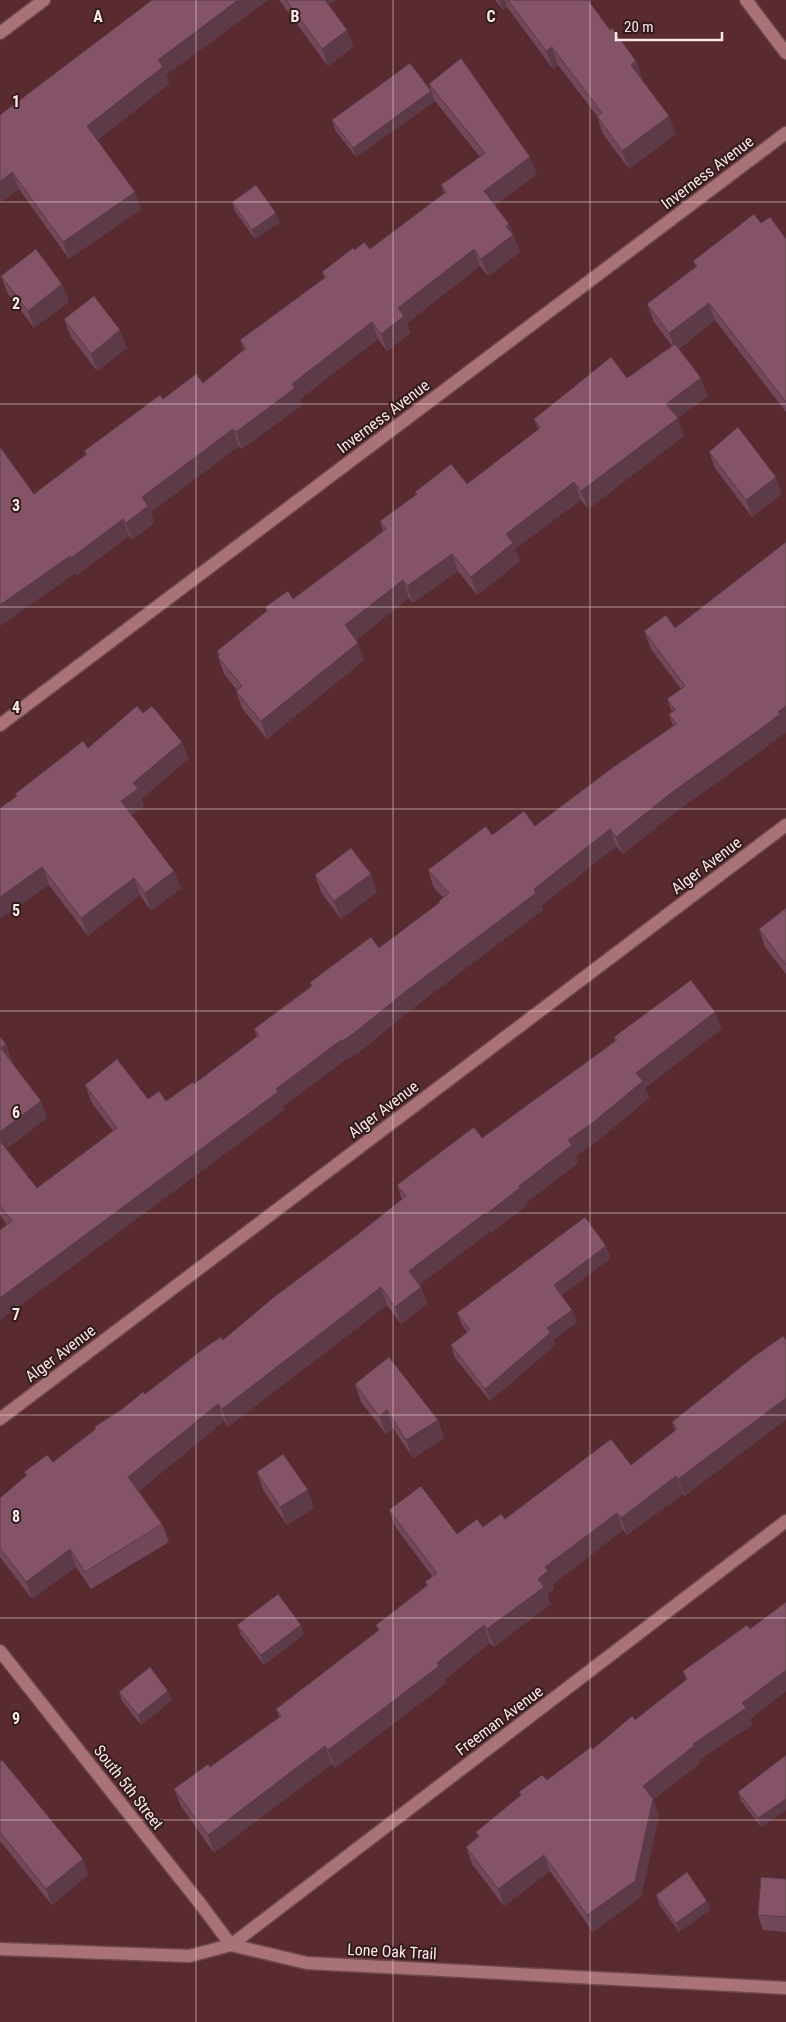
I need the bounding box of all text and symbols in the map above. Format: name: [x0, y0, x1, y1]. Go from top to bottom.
text: A: [93, 7, 103, 26]
text: B: [291, 7, 300, 26]
text: C: [486, 7, 496, 26]
scale bar: [616, 10, 722, 42]
text: 20 m: [624, 18, 654, 36]
text: 1: [12, 92, 20, 111]
street label: Inverness Avenue: [657, 132, 757, 213]
text: 2: [12, 294, 20, 313]
street label: Inverness Avenue: [333, 376, 433, 457]
text: 3: [12, 496, 20, 515]
text: 4: [12, 698, 20, 717]
street label: Alger Avenue: [667, 833, 745, 898]
text: 5: [12, 901, 20, 920]
street label: Alger Avenue: [344, 1077, 422, 1142]
text: 6: [12, 1103, 20, 1122]
text: 7: [12, 1305, 20, 1324]
street label: Alger Avenue: [21, 1321, 99, 1386]
text: 8: [12, 1507, 20, 1526]
street label: Freeman Avenue: [452, 1681, 547, 1759]
text: 9: [12, 1709, 20, 1728]
street label: South 5th Street: [90, 1741, 168, 1833]
street label: Lone Oak Trail: [347, 1940, 437, 1963]

